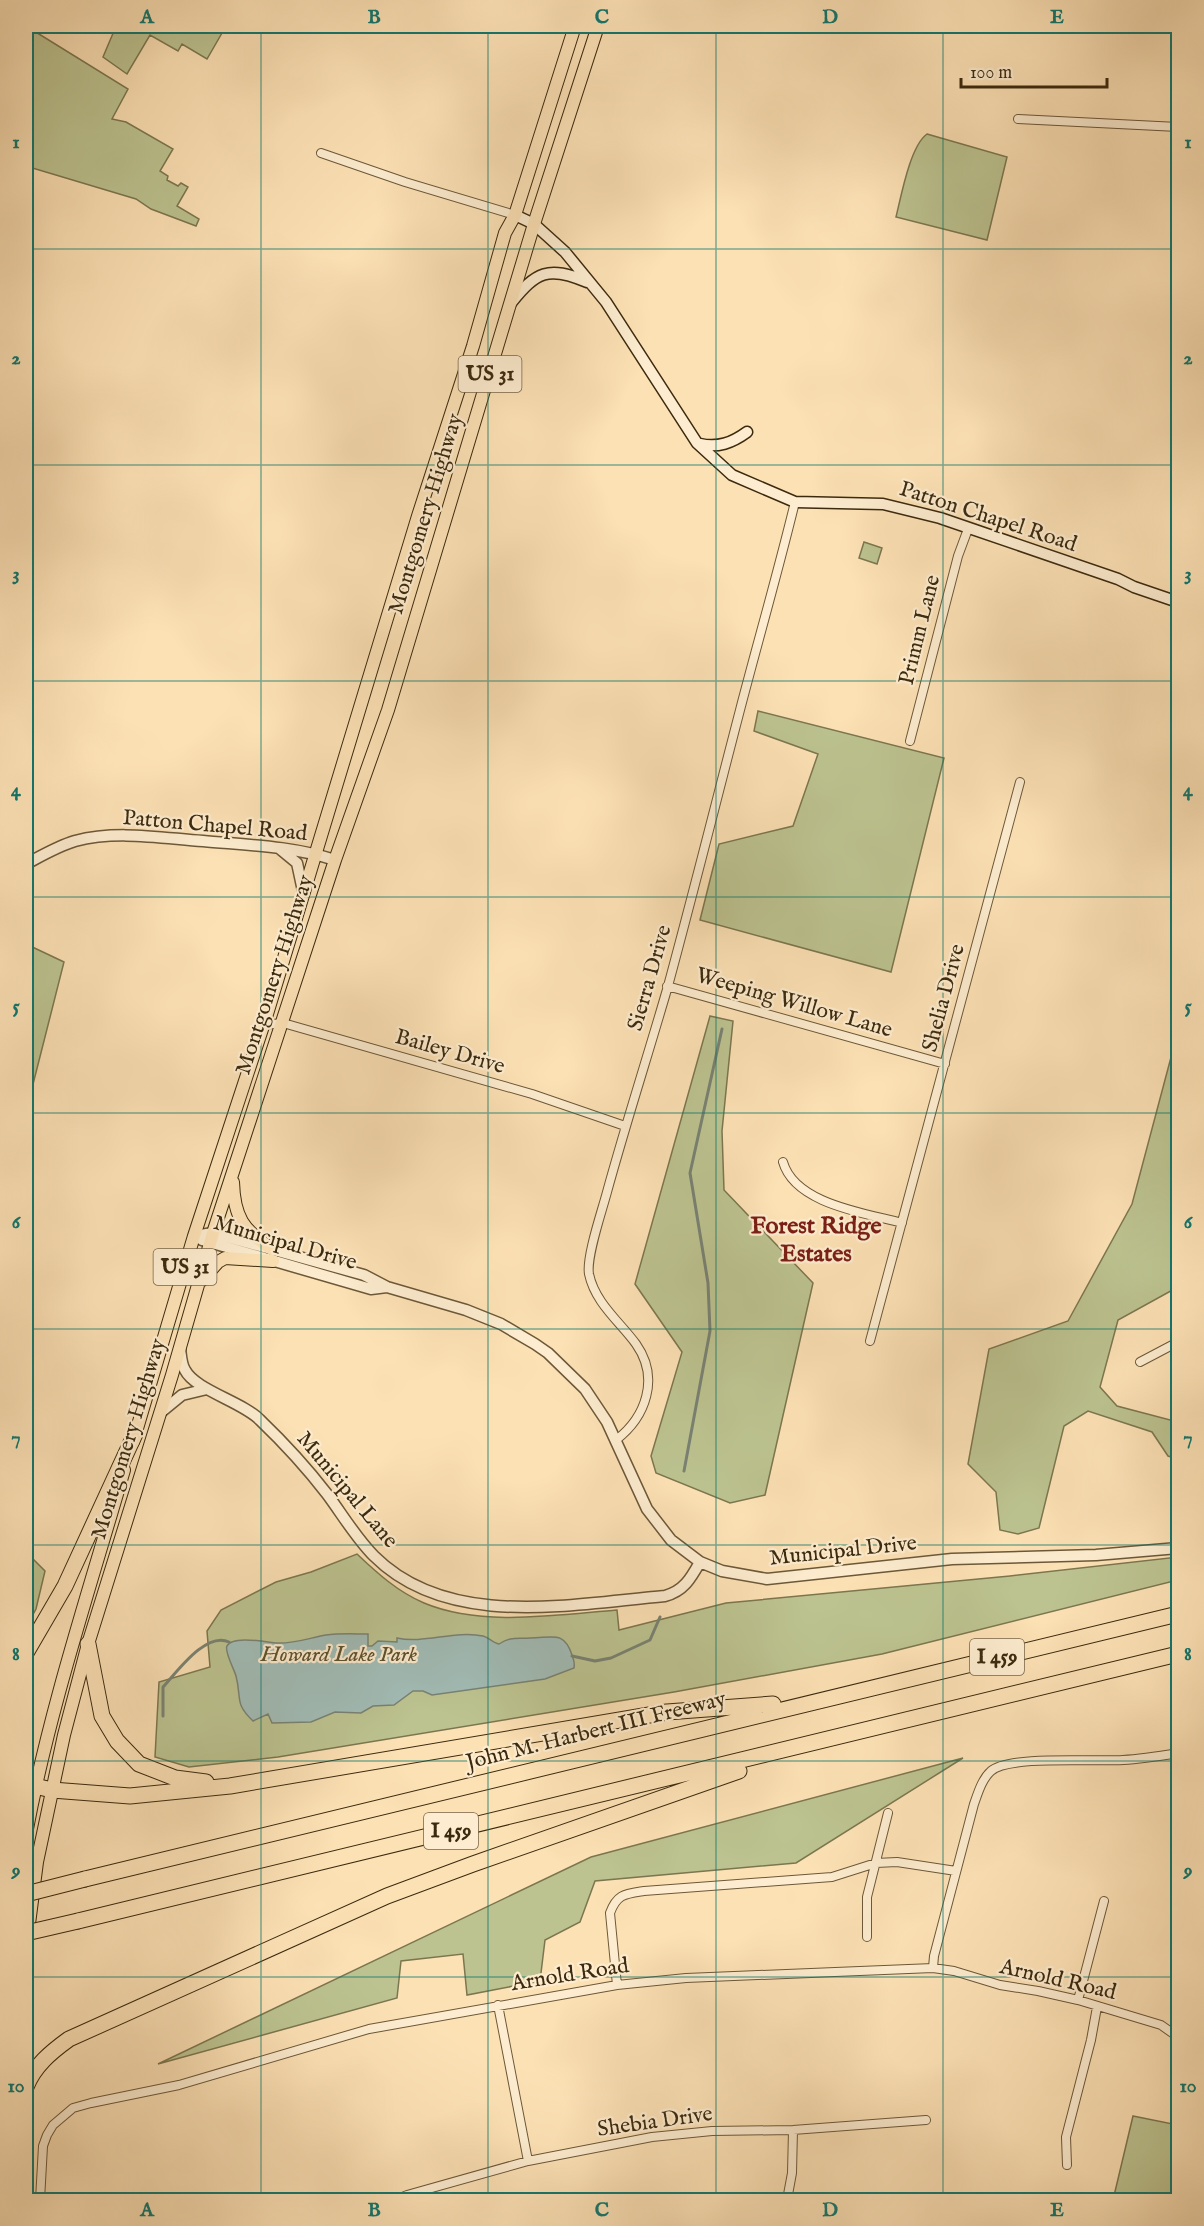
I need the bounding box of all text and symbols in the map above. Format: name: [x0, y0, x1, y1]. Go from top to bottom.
text: A: [139, 5, 155, 30]
text: B: [367, 5, 381, 30]
text: C: [595, 5, 609, 30]
text: D: [822, 5, 838, 30]
text: E: [1050, 5, 1064, 30]
scale bar: [961, 51, 1106, 89]
text: 100 m: [970, 62, 1012, 85]
text: 1: [12, 130, 20, 155]
text: 1: [1184, 130, 1192, 155]
text: 2: [11, 346, 21, 371]
text: 2: [1183, 346, 1193, 371]
road number: US 31: [458, 356, 522, 392]
street label: Montgomery Highway: [382, 410, 470, 618]
street label: Patton Chapel Road: [896, 475, 1081, 559]
text: 3: [12, 562, 20, 587]
text: 3: [1184, 562, 1192, 587]
street label: Primm Lane: [893, 572, 947, 688]
text: 4: [11, 778, 22, 803]
text: 4: [1183, 778, 1194, 803]
street label: Patton Chapel Road: [122, 804, 309, 848]
street label: Montgomery Highway: [229, 871, 321, 1078]
street label: Sierra Drive: [622, 922, 678, 1034]
street label: Shelia Drive: [916, 941, 972, 1055]
street label: Weeping Willow Lane: [693, 962, 895, 1044]
text: 5: [12, 994, 20, 1019]
text: 5: [1184, 994, 1192, 1019]
street label: Bailey Drive: [392, 1023, 508, 1081]
street label: Municipal Drive: [210, 1209, 360, 1277]
text: 6: [12, 1210, 22, 1235]
text: 6: [1184, 1210, 1194, 1235]
district label: Forest Ridge Estates: [751, 1211, 881, 1270]
road number: US 31: [154, 1249, 216, 1285]
street label: Montgomery Highway: [85, 1335, 173, 1543]
text: 7: [11, 1426, 21, 1451]
street label: Municipal Lane: [290, 1426, 404, 1554]
text: 7: [1183, 1426, 1193, 1451]
street label: Municipal Drive: [768, 1529, 918, 1573]
road number: I 459: [970, 1639, 1024, 1675]
park label: Howard Lake Park: [260, 1641, 417, 1669]
text: 8: [12, 1642, 20, 1667]
text: 8: [1184, 1642, 1192, 1667]
street label: John M. Harbert III Freeway: [460, 1685, 729, 1778]
road number: I 459: [424, 1813, 478, 1849]
text: 9: [11, 1858, 21, 1883]
text: 9: [1183, 1858, 1193, 1883]
street label: Arnold Road: [508, 1952, 631, 1998]
street label: Arnold Road: [996, 1953, 1119, 2007]
text: 10: [7, 2074, 25, 2099]
text: 10: [1179, 2074, 1197, 2099]
street label: Shebia Drive: [596, 2100, 714, 2144]
text: A: [139, 2198, 155, 2223]
text: B: [367, 2198, 381, 2223]
text: C: [595, 2198, 609, 2223]
text: D: [822, 2198, 838, 2223]
text: E: [1050, 2198, 1064, 2223]

